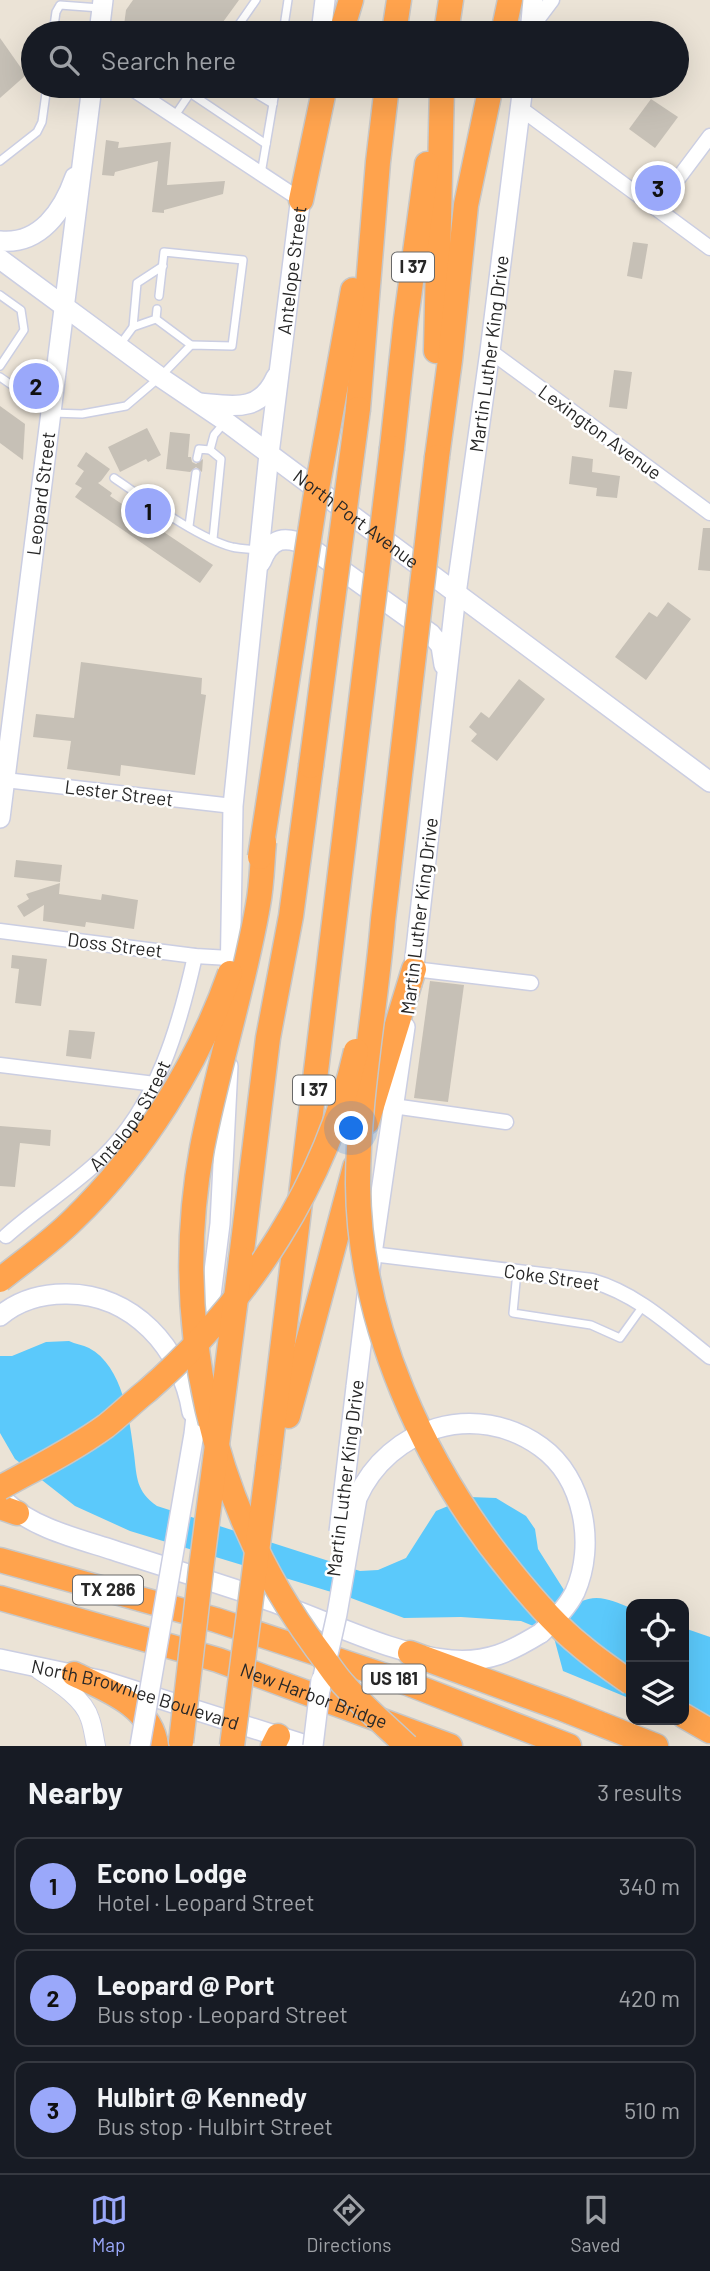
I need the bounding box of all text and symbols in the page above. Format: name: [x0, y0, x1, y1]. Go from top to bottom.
search box: [21, 21, 689, 98]
icon: search: [45, 41, 83, 79]
text: Search here: [101, 44, 236, 75]
pin: 3: [635, 162, 681, 214]
street label: Antelope Street: [272, 205, 311, 336]
road number: I 37: [392, 253, 434, 282]
street label: Martin Luther King Drive: [464, 254, 513, 454]
pin: 2: [13, 360, 59, 412]
street label: Lexington Avenue: [534, 379, 666, 484]
street label: Leopard Street: [21, 430, 59, 557]
street label: North Port Avenue: [289, 464, 424, 573]
pin: 1: [125, 485, 171, 537]
street label: Lester Street: [63, 774, 175, 811]
street label: Martin Luther King Drive: [395, 816, 442, 1016]
street label: Doss Street: [66, 927, 164, 962]
street label: Antelope Street: [84, 1057, 175, 1175]
road number: I 37: [293, 1076, 335, 1105]
your location: [334, 1111, 368, 1145]
street label: Coke Street: [503, 1258, 602, 1295]
street label: Martin Luther King Drive: [321, 1378, 368, 1578]
road number: TX 286: [73, 1576, 143, 1604]
map controls: [626, 1599, 689, 1725]
button: locate: [626, 1599, 689, 1662]
street label: North Brownlee Boulevard: [30, 1654, 242, 1734]
street label: New Harbor Bridge: [237, 1657, 391, 1733]
button: layers: [626, 1662, 689, 1725]
road number: US 181: [362, 1664, 426, 1694]
text: Nearby: [28, 1774, 123, 1810]
text: 3 results: [597, 1778, 682, 1806]
text: Econo Lodge: [97, 1857, 247, 1888]
text: 1: [49, 1872, 57, 1900]
text: 340 m: [619, 1872, 680, 1900]
text: Hotel · Leopard Street: [97, 1888, 315, 1916]
text: Leopard @ Port: [97, 1969, 274, 2000]
text: 2: [47, 1984, 59, 2012]
text: 420 m: [618, 1984, 680, 2012]
text: Bus stop · Leopard Street: [97, 2000, 348, 2028]
text: Hulbirt @ Kennedy: [97, 2081, 307, 2112]
text: 3: [47, 2096, 59, 2124]
text: 510 m: [624, 2096, 680, 2124]
text: Bus stop · Hulbirt Street: [97, 2112, 333, 2140]
tab: Map: [90, 2191, 128, 2256]
tab: Directions: [307, 2191, 392, 2256]
tab: Saved: [571, 2191, 620, 2256]

